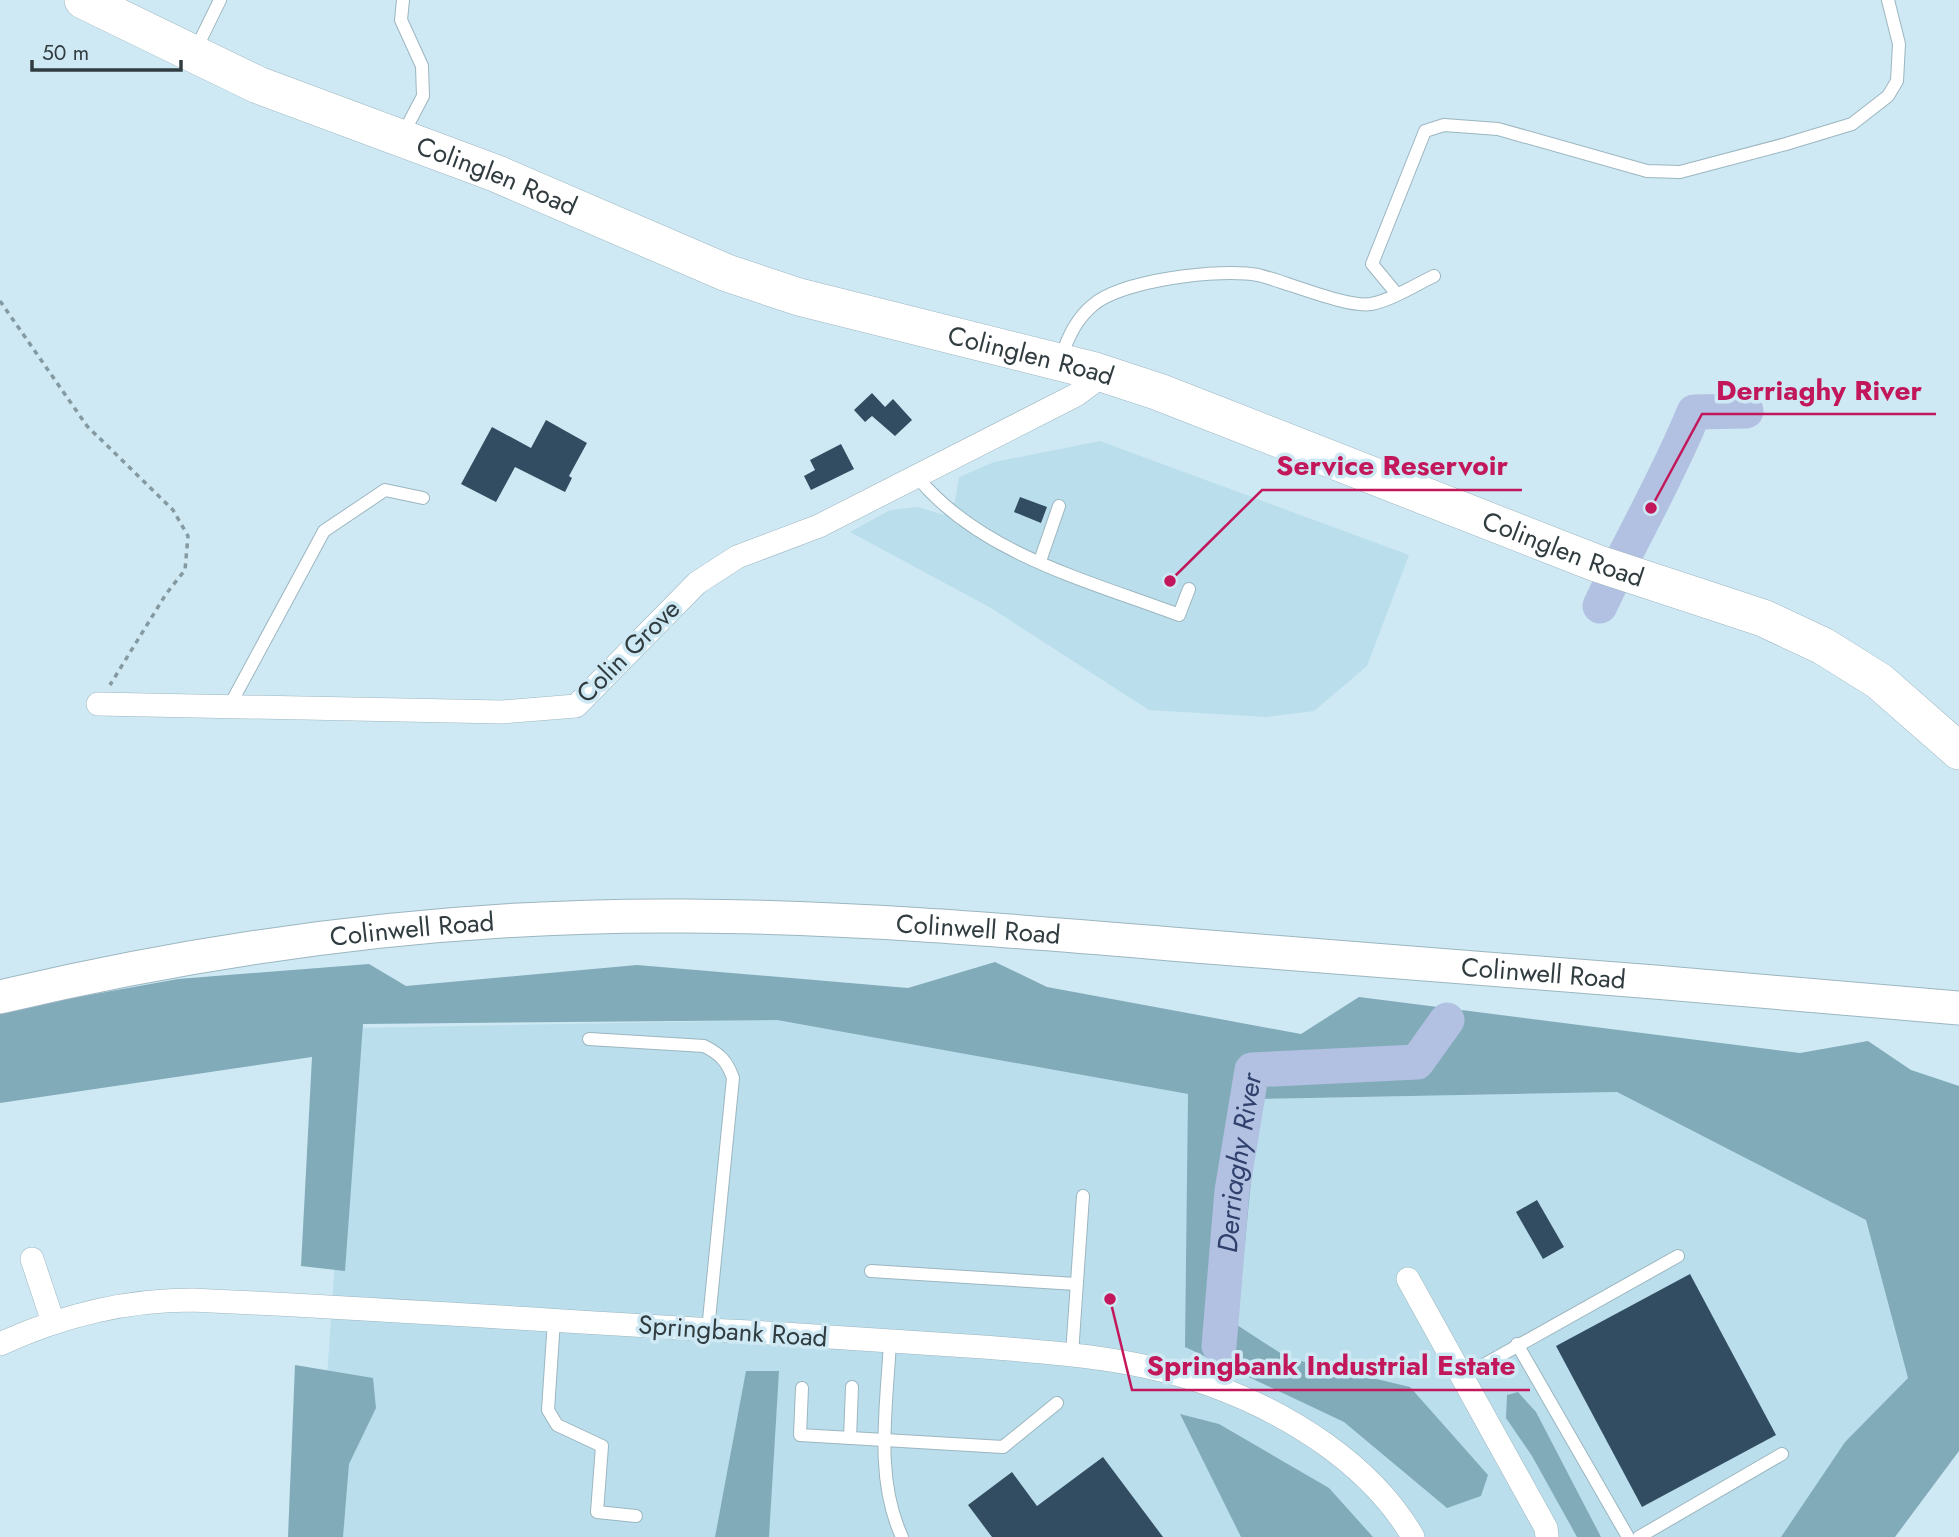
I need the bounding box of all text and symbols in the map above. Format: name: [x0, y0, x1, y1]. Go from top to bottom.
scale bar: [32, 28, 180, 72]
text: 50 m: [42, 38, 89, 68]
street label: Colinglen Road: [411, 126, 583, 225]
street label: Colinglen Road: [944, 316, 1119, 395]
callout: Derriaghy River: [1702, 365, 1936, 414]
text: Derriaghy River: [1716, 370, 1922, 411]
callout: Service Reservoir: [1262, 441, 1522, 490]
text: Service Reservoir: [1276, 445, 1509, 486]
street label: Colinglen Road: [1477, 501, 1649, 597]
street label: Colin Grove: [567, 590, 689, 712]
street label: Colinwell Road: [328, 903, 495, 956]
street label: Colinwell Road: [895, 904, 1062, 954]
street label: Colinwell Road: [1460, 948, 1627, 999]
water label: Derriaghy River: [1206, 1069, 1272, 1254]
street label: Springbank Road: [637, 1305, 829, 1357]
callout: Springbank Industrial Estate: [1132, 1341, 1530, 1390]
text: Springbank Industrial Estate: [1146, 1345, 1516, 1386]

